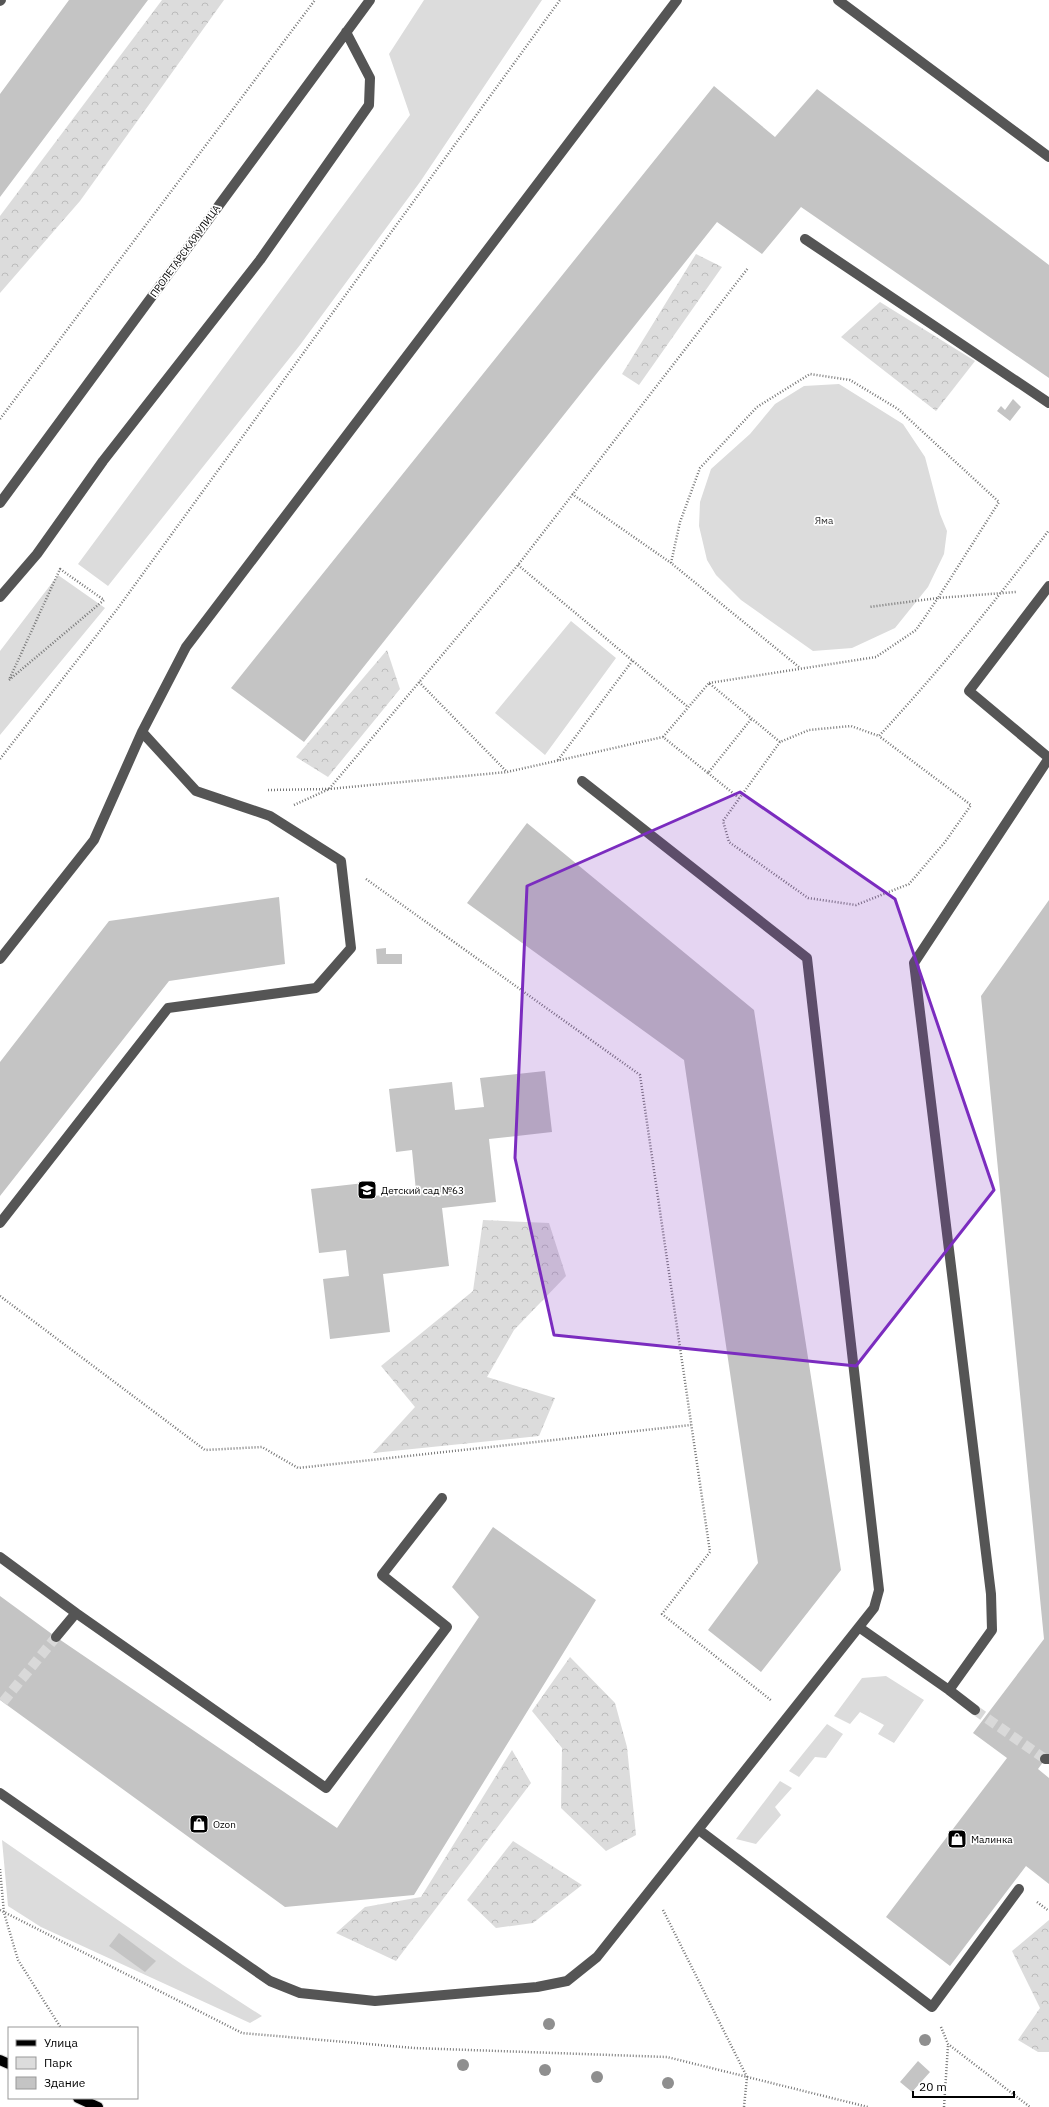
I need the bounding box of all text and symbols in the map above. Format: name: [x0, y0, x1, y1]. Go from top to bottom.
street label: ПРОЛЕТАРСКАЯ УЛИЦА: [147, 202, 223, 300]
park label: Яма: [815, 514, 834, 527]
school or university icon: Детский сад №63: [356, 1179, 378, 1201]
place label: Детский сад №63: [381, 1184, 464, 1197]
shop icon: Ozon: [188, 1813, 210, 1835]
place label: Ozon: [213, 1818, 236, 1831]
shop icon: Малинка: [946, 1828, 968, 1850]
place label: Малинка: [971, 1833, 1013, 1846]
legend: [8, 2027, 138, 2099]
text: Улица: [44, 2035, 78, 2050]
text: Парк: [44, 2055, 73, 2070]
scale bar: [913, 2073, 1014, 2099]
text: Здание: [44, 2075, 86, 2090]
text: 20 m: [919, 2079, 947, 2094]

